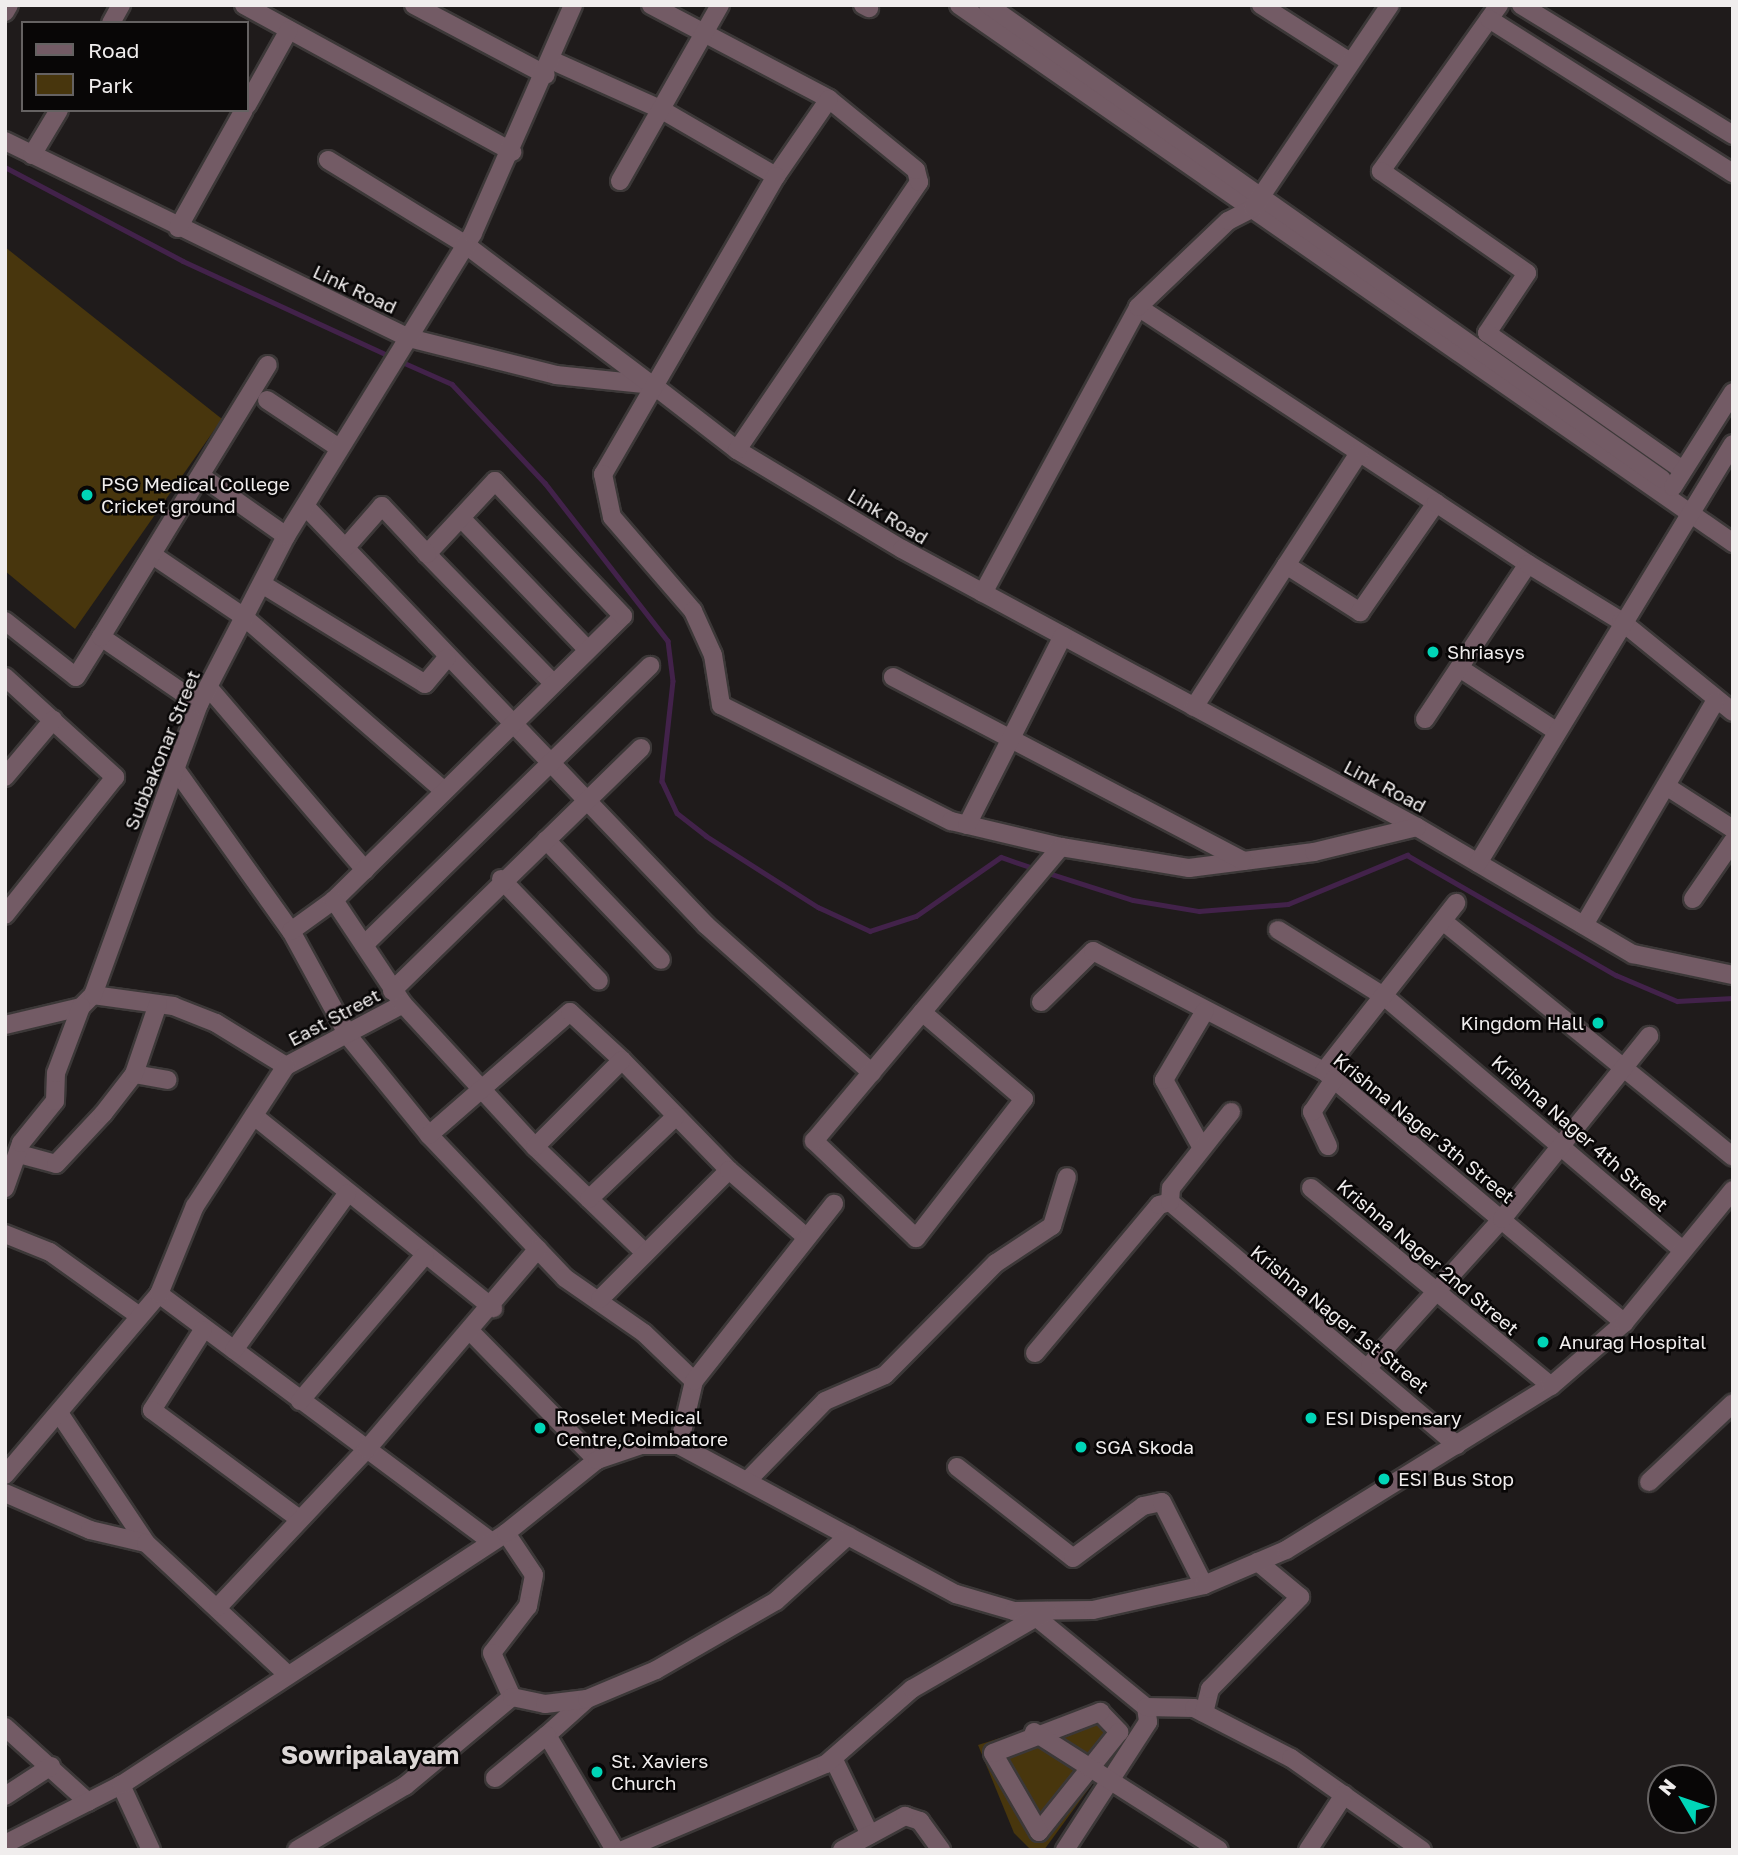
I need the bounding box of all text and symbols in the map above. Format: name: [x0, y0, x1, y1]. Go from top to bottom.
legend: [21, 21, 248, 112]
text: Road: [88, 37, 139, 63]
text: Park: [88, 72, 133, 98]
street label: Link Road: [310, 260, 400, 318]
place label: PSG Medical College Cricket ground: [101, 473, 290, 517]
street label: Link Road: [844, 483, 932, 549]
marker: PSG Medical College Cricket ground: [79, 487, 95, 503]
place label: Shriasys: [1447, 641, 1525, 663]
marker: Shriasys: [1425, 644, 1441, 660]
street label: Subbakonar Street: [120, 667, 204, 833]
street label: Link Road: [1340, 755, 1430, 817]
street label: East Street: [284, 983, 384, 1051]
place label: Kingdom Hall: [1460, 1012, 1584, 1034]
marker: Kingdom Hall: [1590, 1015, 1606, 1031]
street label: Krishna Nager 3th Street: [1329, 1048, 1519, 1208]
street label: Krishna Nager 4th Street: [1487, 1050, 1673, 1216]
street label: Krishna Nager 2nd Street: [1333, 1174, 1523, 1340]
street label: Krishna Nager 1st Street: [1246, 1240, 1434, 1398]
place label: Anurag Hospital: [1559, 1331, 1706, 1353]
marker: Anurag Hospital: [1533, 1332, 1553, 1352]
place label: Roselet Medical Centre,Coimbatore: [556, 1406, 728, 1450]
place label: ESI Dispensary: [1325, 1407, 1462, 1429]
marker: ESI Dispensary: [1303, 1410, 1319, 1426]
marker: Roselet Medical Centre,Coimbatore: [530, 1418, 550, 1438]
place label: SGA Skoda: [1095, 1436, 1194, 1458]
marker: SGA Skoda: [1073, 1439, 1089, 1455]
place label: ESI Bus Stop: [1398, 1468, 1514, 1490]
marker: ESI Bus Stop: [1376, 1471, 1392, 1487]
district label: Sowripalayam: [281, 1739, 459, 1771]
place label: St. Xaviers Church: [611, 1750, 708, 1794]
marker: St. Xaviers Church: [589, 1764, 605, 1780]
north arrow: [1647, 1764, 1717, 1834]
text: N: [1653, 1774, 1680, 1800]

